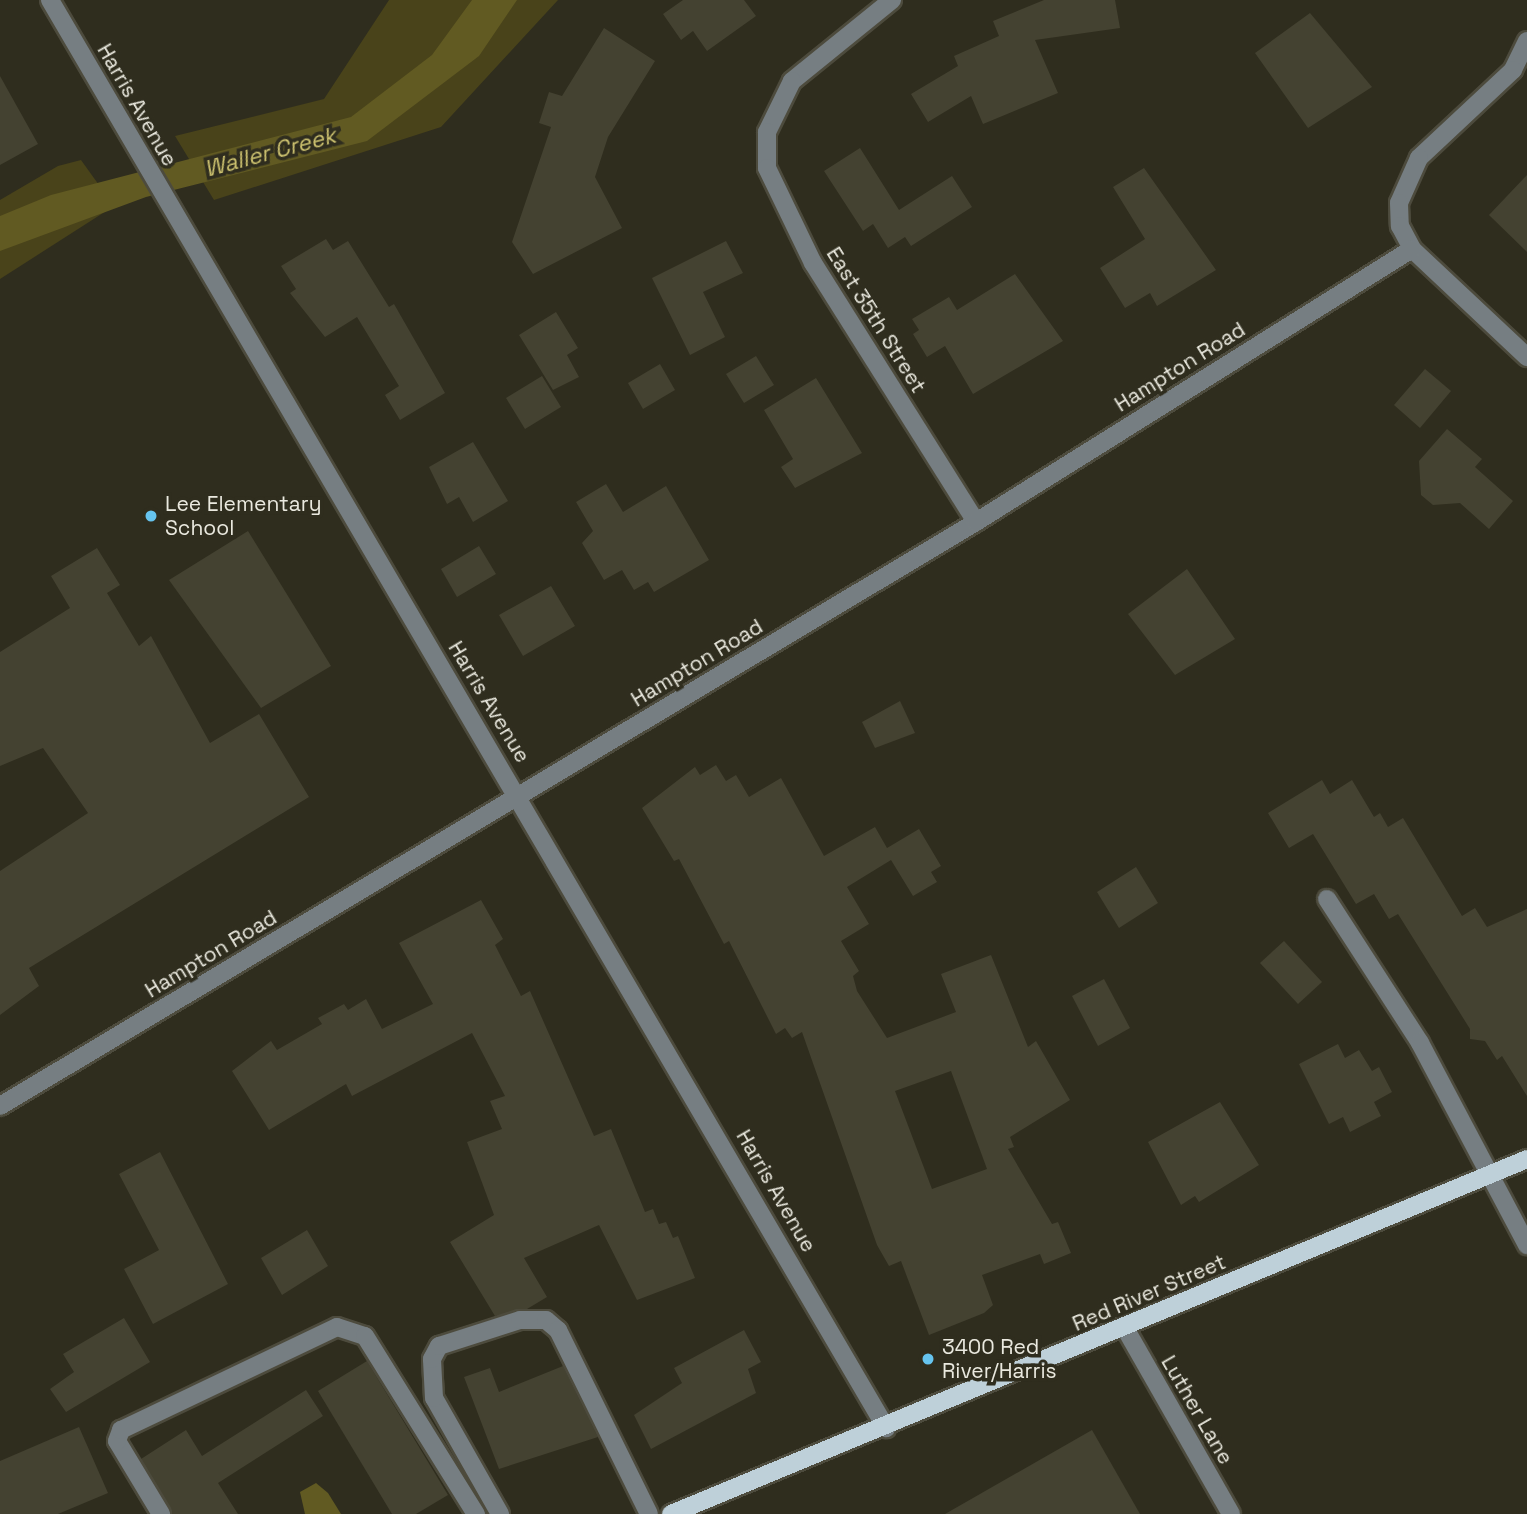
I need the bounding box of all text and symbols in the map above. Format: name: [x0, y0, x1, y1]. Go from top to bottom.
street label: Harris Avenue: [92, 39, 182, 171]
water label: Waller Creek: [201, 121, 339, 183]
street label: East 35th Street: [821, 242, 931, 398]
street label: Hampton Road: [1110, 317, 1250, 417]
place label: Lee Elementary School: [165, 491, 322, 541]
marker: Lee Elementary School: [143, 508, 159, 524]
street label: Hampton Road: [627, 614, 767, 712]
street label: Harris Avenue: [443, 637, 535, 767]
street label: Hampton Road: [141, 905, 281, 1003]
street label: Harris Avenue: [731, 1125, 821, 1257]
street label: Red River Street: [1069, 1249, 1229, 1337]
place label: 3400 Red River/Harris: [942, 1334, 1057, 1384]
marker: 3400 Red River/Harris: [920, 1351, 936, 1367]
street label: Luther Lane: [1156, 1351, 1238, 1469]

